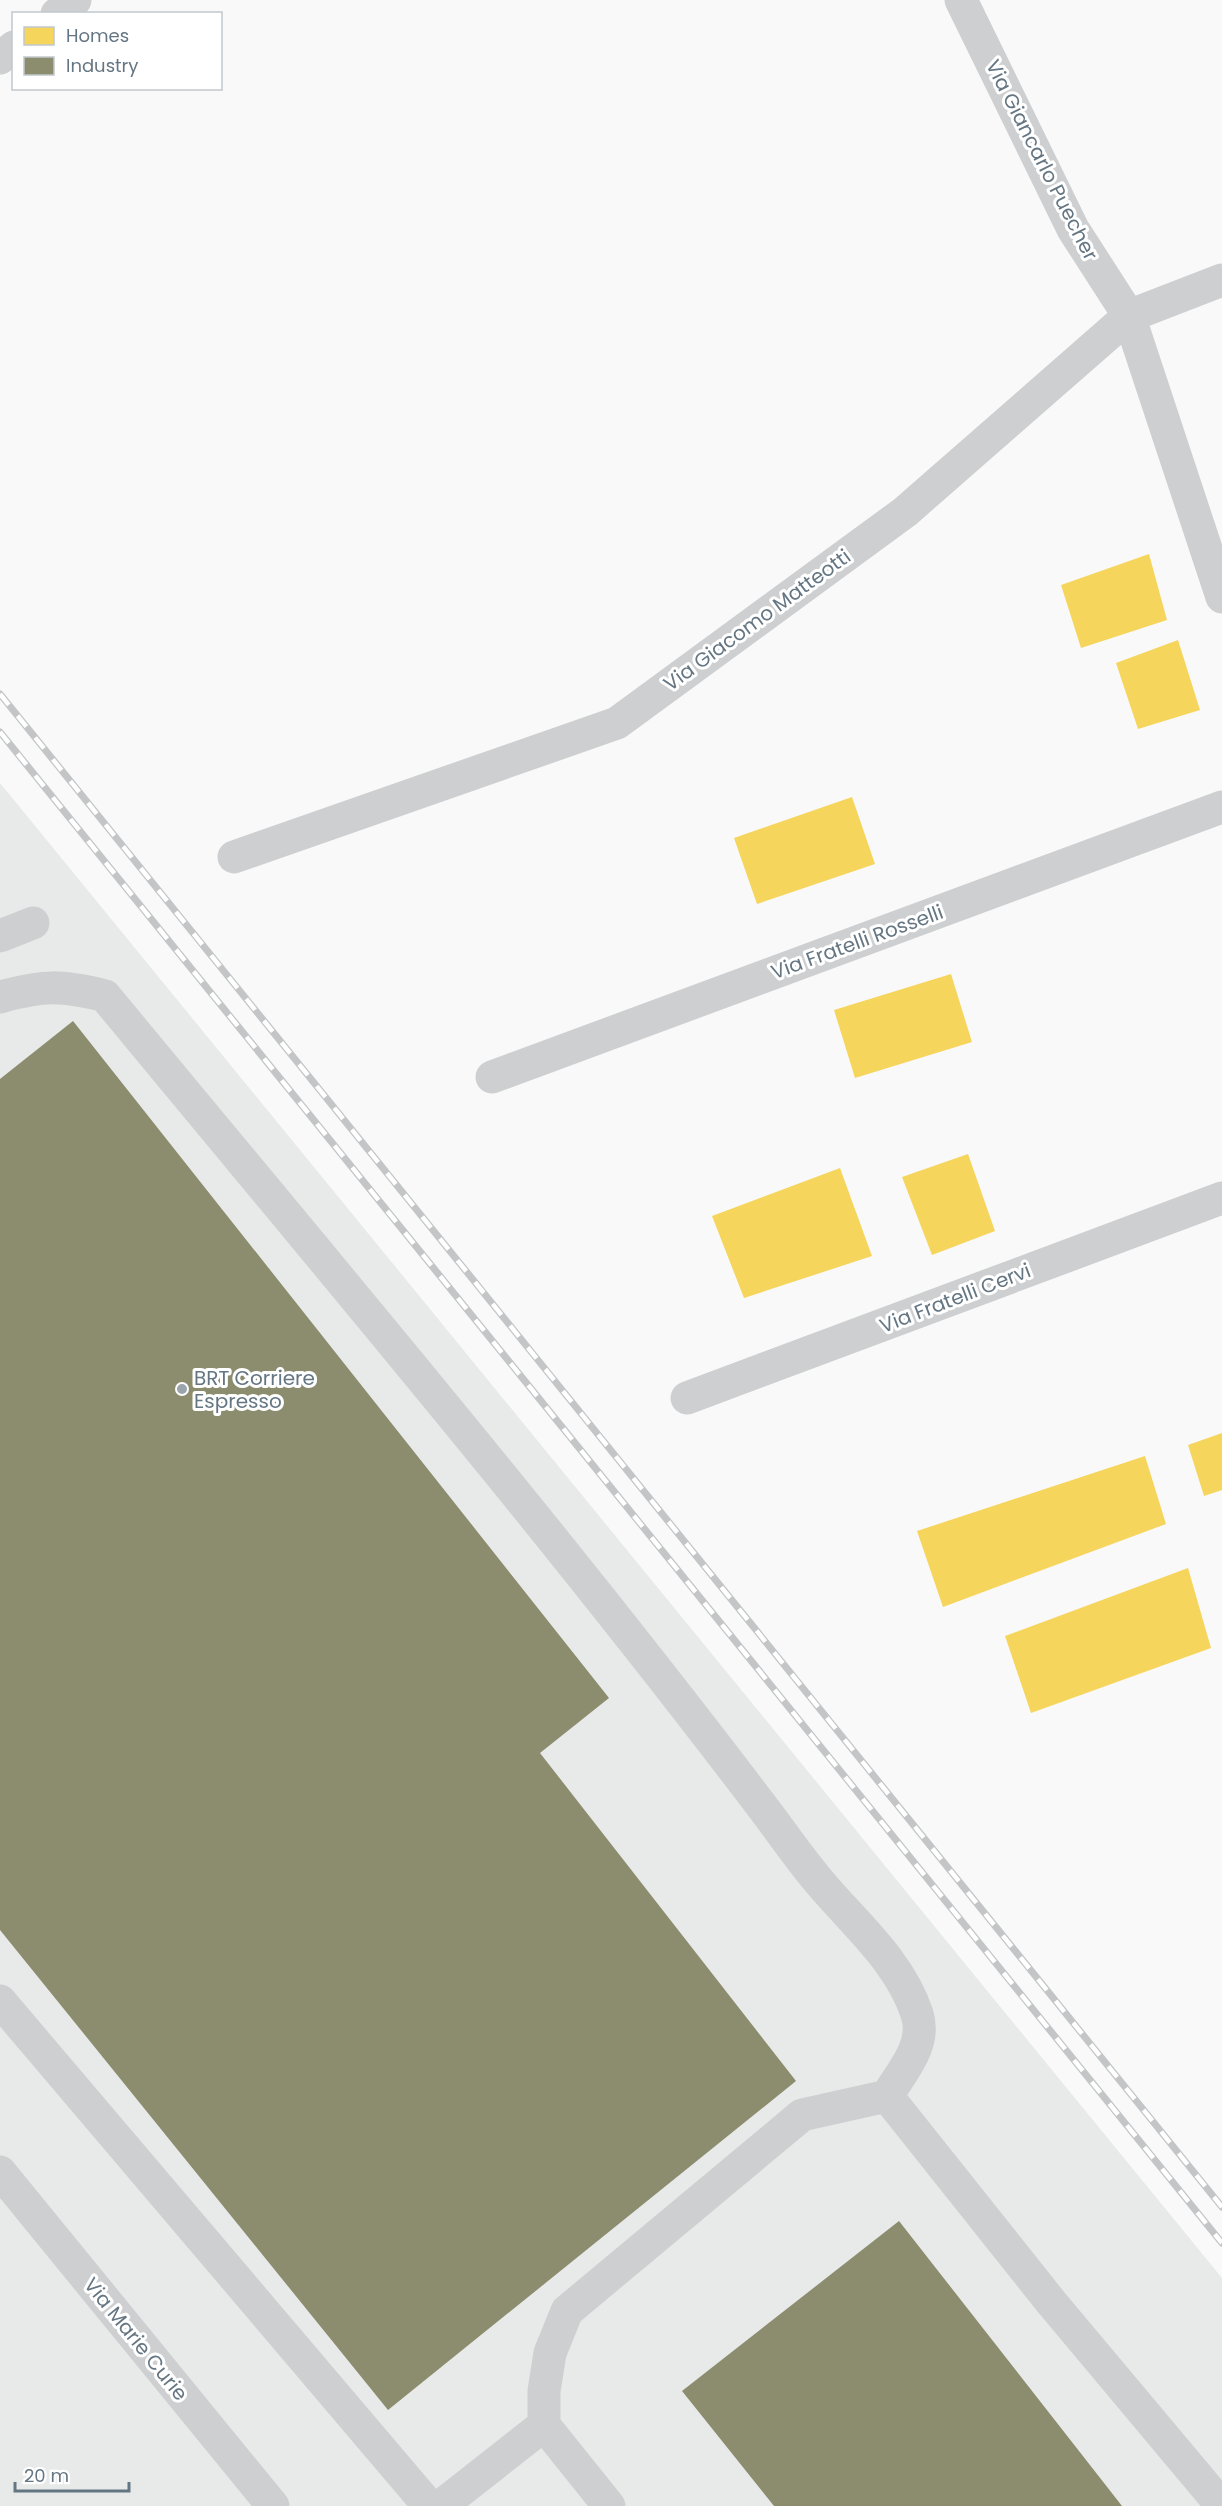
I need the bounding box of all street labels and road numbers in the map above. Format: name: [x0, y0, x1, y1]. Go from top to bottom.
street label: Via Giancarlo Puecher: [979, 55, 1105, 265]
street label: Via Giacomo Matteotti: [658, 543, 856, 697]
street label: Via Fratelli Rosselli: [767, 898, 947, 986]
street label: Via Fratelli Cervi: [875, 1256, 1035, 1340]
street label: Via Marie Curie: [78, 2271, 194, 2407]

